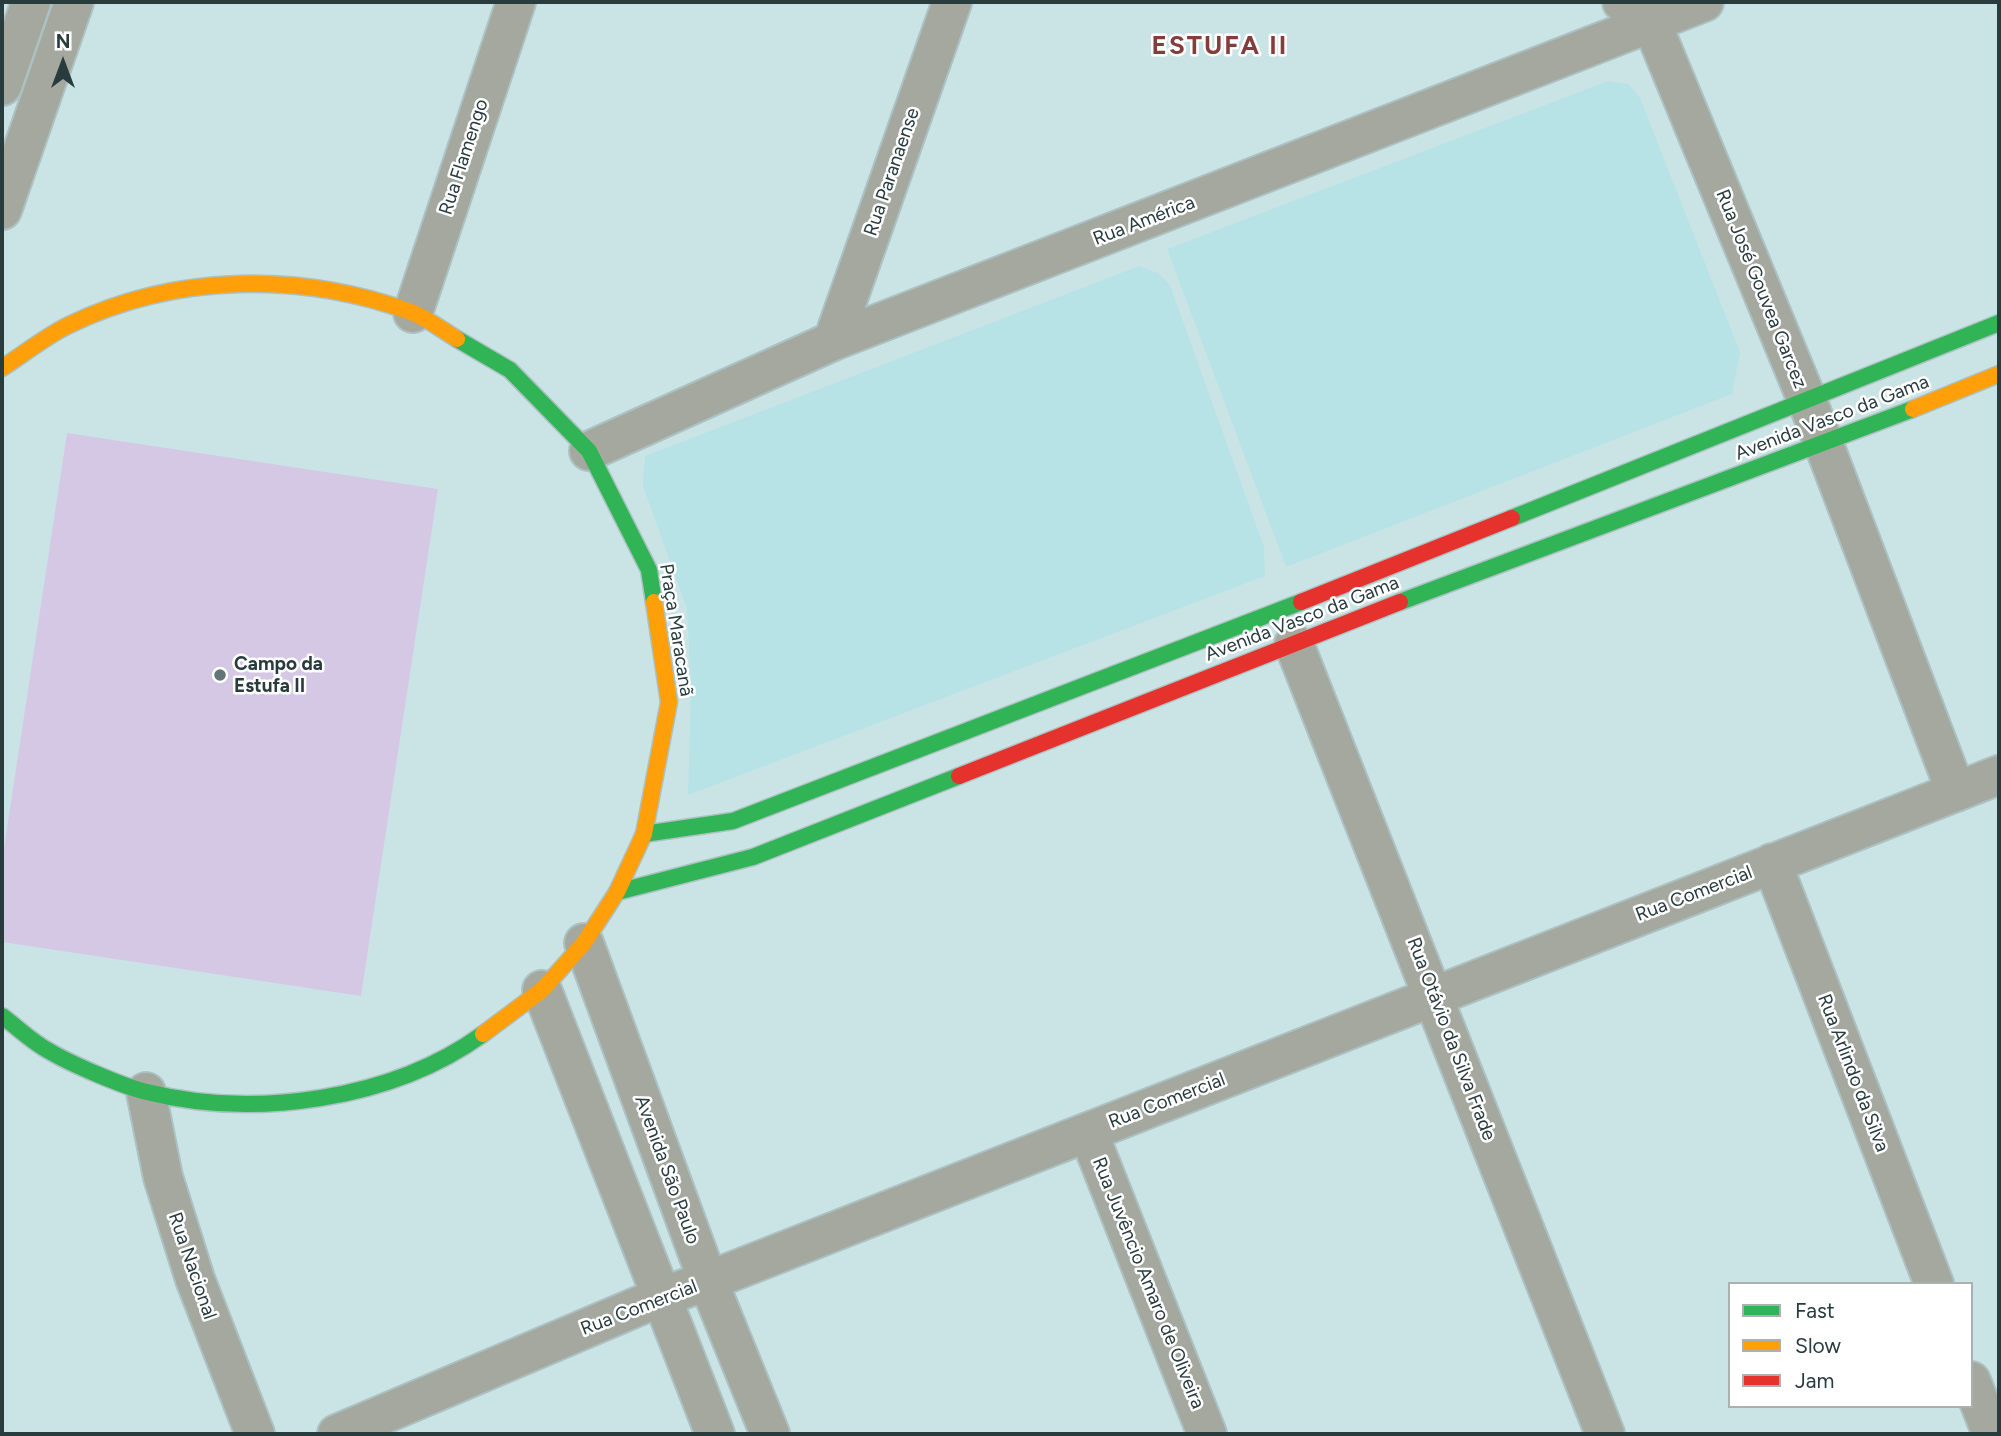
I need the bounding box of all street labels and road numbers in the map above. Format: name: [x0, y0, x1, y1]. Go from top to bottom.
street label: Rua Flamengo: [435, 96, 493, 218]
street label: Rua Paranaense: [859, 105, 925, 239]
street label: Rua José Gouvea Garcez: [1711, 186, 1811, 392]
street label: Rua América: [1090, 191, 1198, 251]
street label: Avenida Vasco da Gama: [1732, 371, 1932, 465]
street label: Praça Maracanã: [654, 562, 698, 698]
street label: Avenida Vasco da Gama: [1202, 572, 1402, 666]
street label: Rua Comercial: [1632, 861, 1756, 927]
street label: Rua Otávio da Silva Frade: [1402, 934, 1500, 1144]
street label: Rua Arlindo da Silva: [1812, 991, 1894, 1155]
street label: Rua Comercial: [1105, 1068, 1229, 1134]
street label: Avenida São Paulo: [630, 1093, 704, 1247]
street label: Rua Juvêncio Amaro de Oliveira: [1087, 1154, 1209, 1412]
street label: Rua Nacional: [163, 1210, 221, 1322]
street label: Rua Comercial: [577, 1275, 701, 1341]

